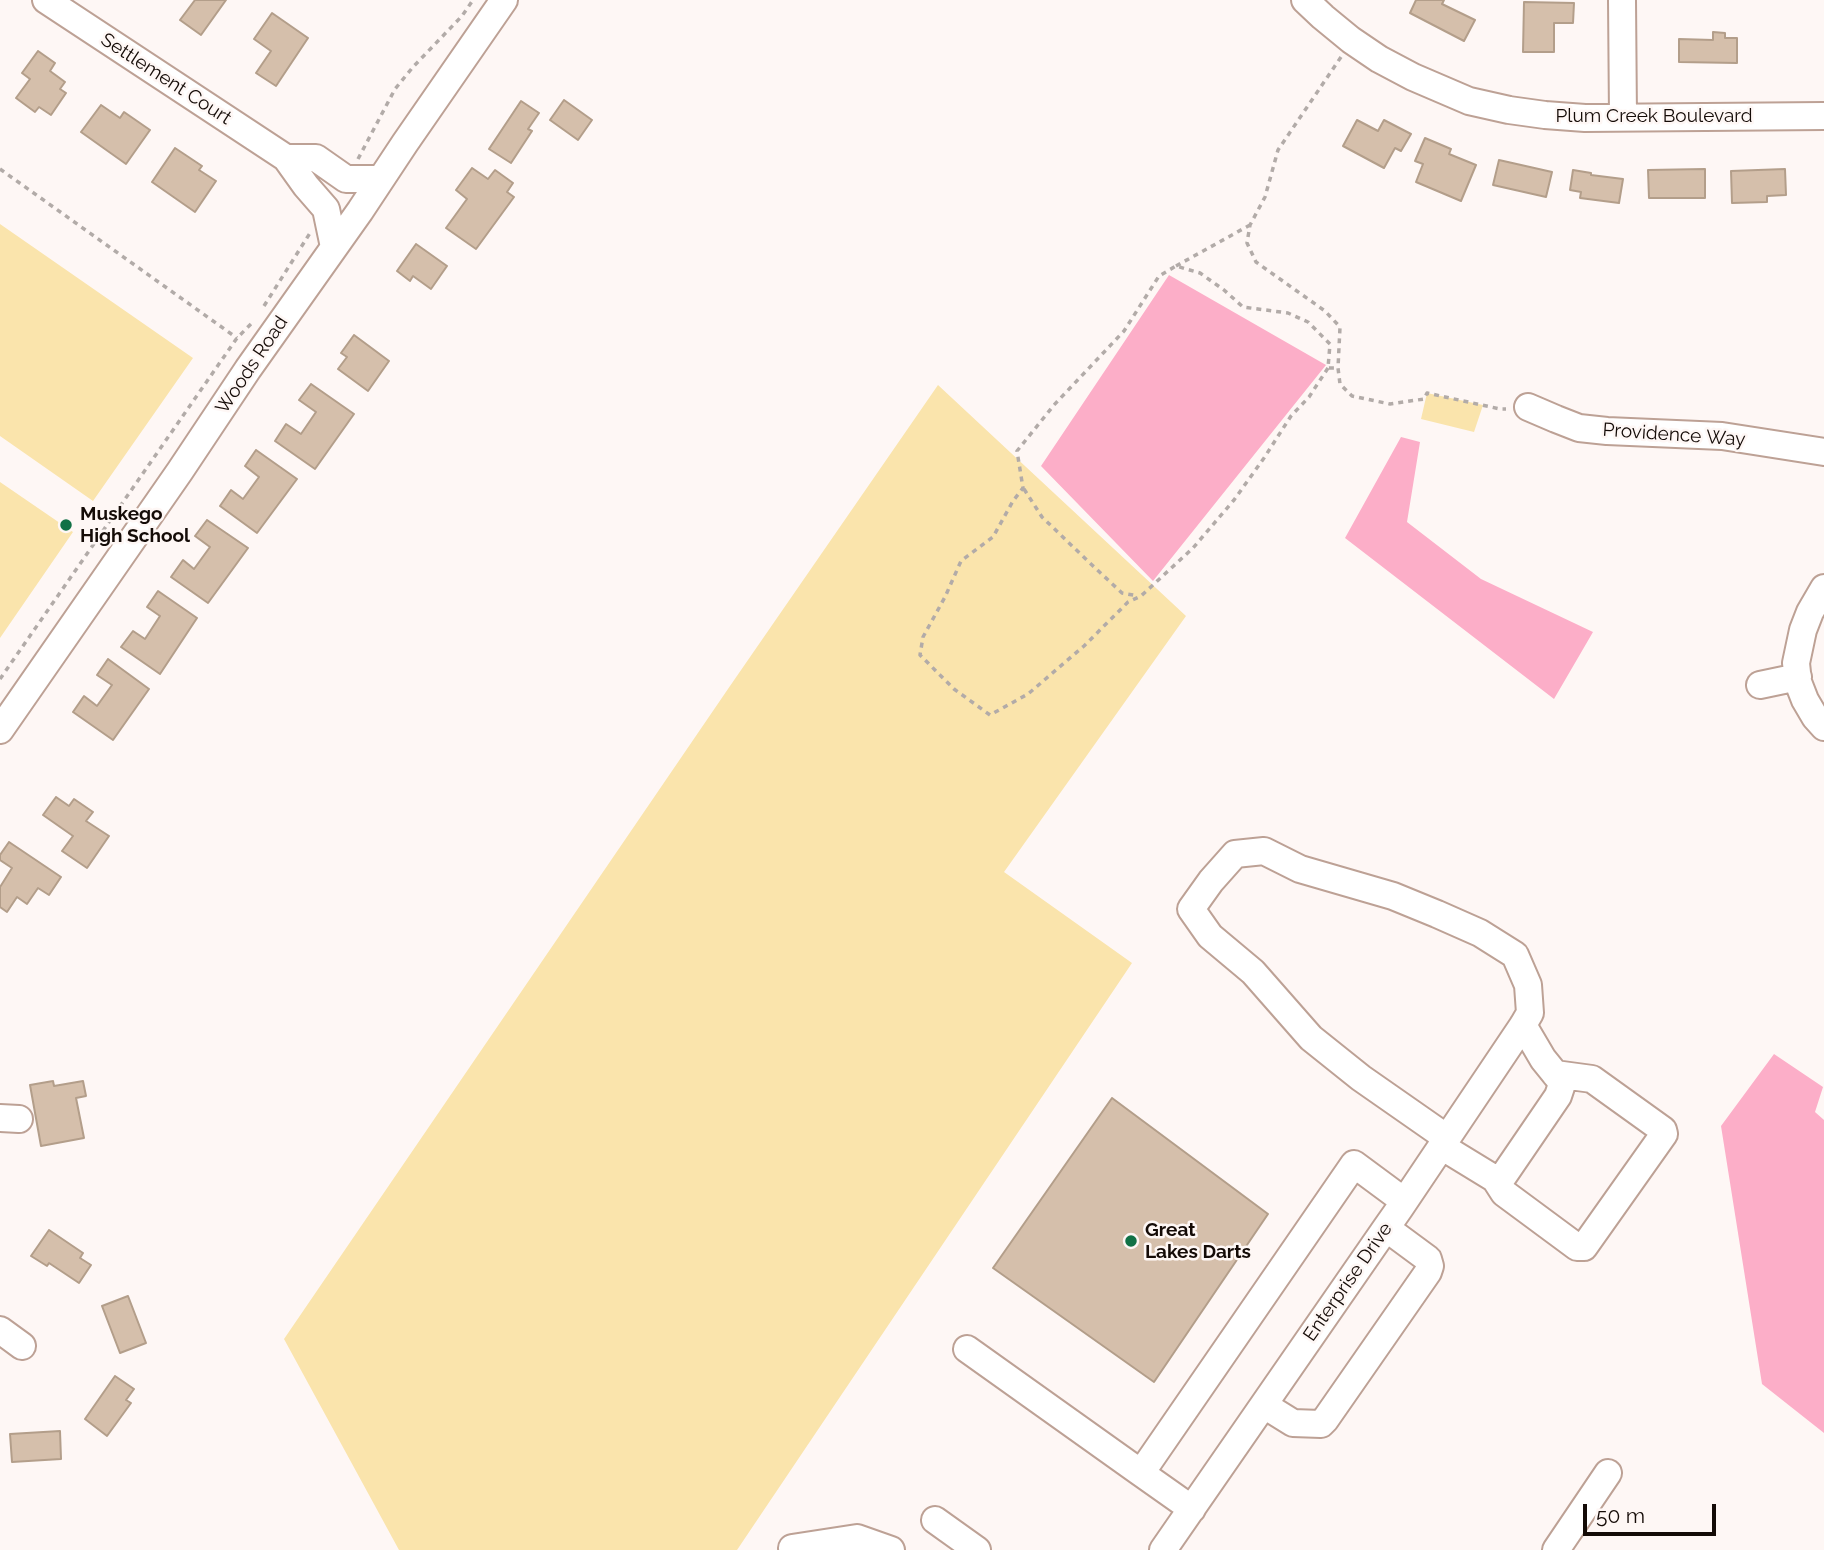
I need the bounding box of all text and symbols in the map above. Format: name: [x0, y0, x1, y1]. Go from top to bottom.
street label: Settlement Court: [96, 28, 236, 130]
street label: Plum Creek Boulevard: [1556, 105, 1752, 127]
street label: Woods Road: [211, 312, 293, 418]
street label: Providence Way: [1602, 419, 1746, 451]
place label: Muskego High School: [80, 503, 190, 547]
marker: Muskego High School: [58, 517, 74, 533]
street label: Enterprise Drive: [1299, 1218, 1397, 1346]
place label: Great Lakes Darts: [1145, 1219, 1251, 1263]
marker: Great Lakes Darts: [1123, 1233, 1139, 1249]
scale bar: [1586, 1490, 1719, 1534]
text: 50 m: [1596, 1503, 1645, 1528]

